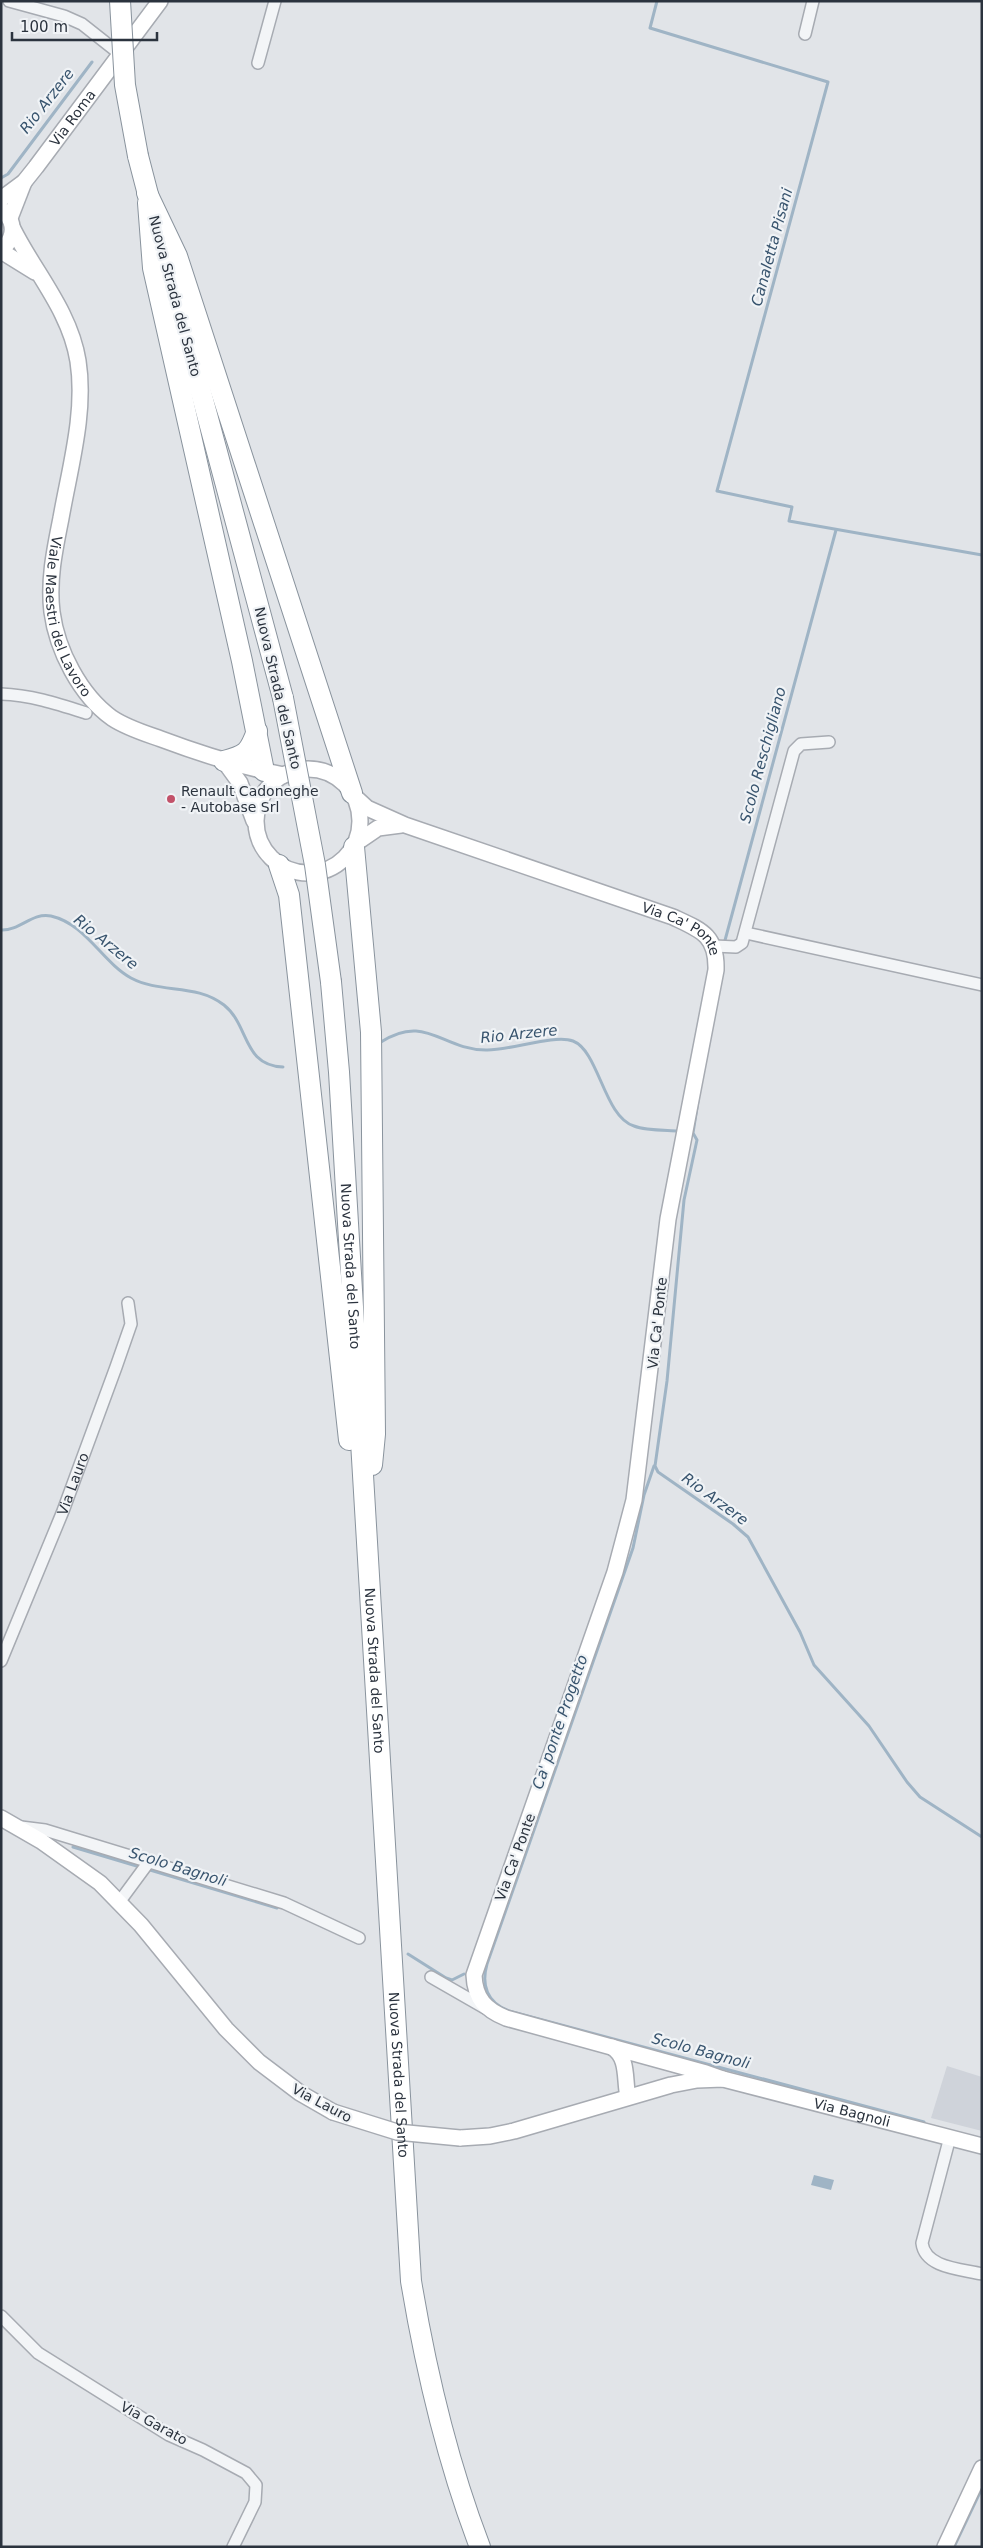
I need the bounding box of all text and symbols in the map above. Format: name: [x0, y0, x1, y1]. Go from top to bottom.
scale bar: [12, 10, 158, 42]
text: 100 m: [20, 18, 68, 36]
water label: Rio Arzere: [16, 65, 78, 137]
street label: Via Roma: [46, 87, 99, 149]
water label: Canaletta Pisani: [748, 185, 797, 308]
street label: Nuova Strada del Santo: [146, 214, 204, 378]
street label: Viale Maestri del Lavoro: [43, 534, 94, 700]
street label: Nuova Strada del Santo: [252, 605, 304, 771]
water label: Scolo Reschigliano: [736, 685, 790, 825]
place label: Renault Cadoneghe - Autobase Srl: [181, 783, 319, 815]
marker: Renault Cadoneghe - Autobase Srl: [165, 793, 177, 805]
street label: Via Ca' Ponte: [640, 899, 723, 957]
water label: Rio Arzere: [70, 911, 142, 973]
water label: Rio Arzere: [480, 1021, 558, 1047]
street label: Nuova Strada del Santo: [338, 1183, 363, 1350]
street label: Via Ca' Ponte: [644, 1276, 670, 1370]
street label: Via Lauro: [54, 1451, 92, 1518]
water label: Rio Arzere: [678, 1469, 752, 1529]
street label: Nuova Strada del Santo: [362, 1587, 388, 1754]
water label: Ca' ponte Progetto: [529, 1653, 591, 1791]
street label: Via Ca' Ponte: [492, 1811, 538, 1903]
water label: Scolo Bagnoli: [127, 1844, 230, 1891]
street label: Nuova Strada del Santo: [386, 1991, 412, 2158]
water label: Scolo Bagnoli: [650, 2029, 753, 2073]
street label: Via Lauro: [289, 2081, 355, 2125]
street label: Via Bagnoli: [812, 2095, 892, 2130]
street label: Via Garato: [118, 2398, 190, 2448]

